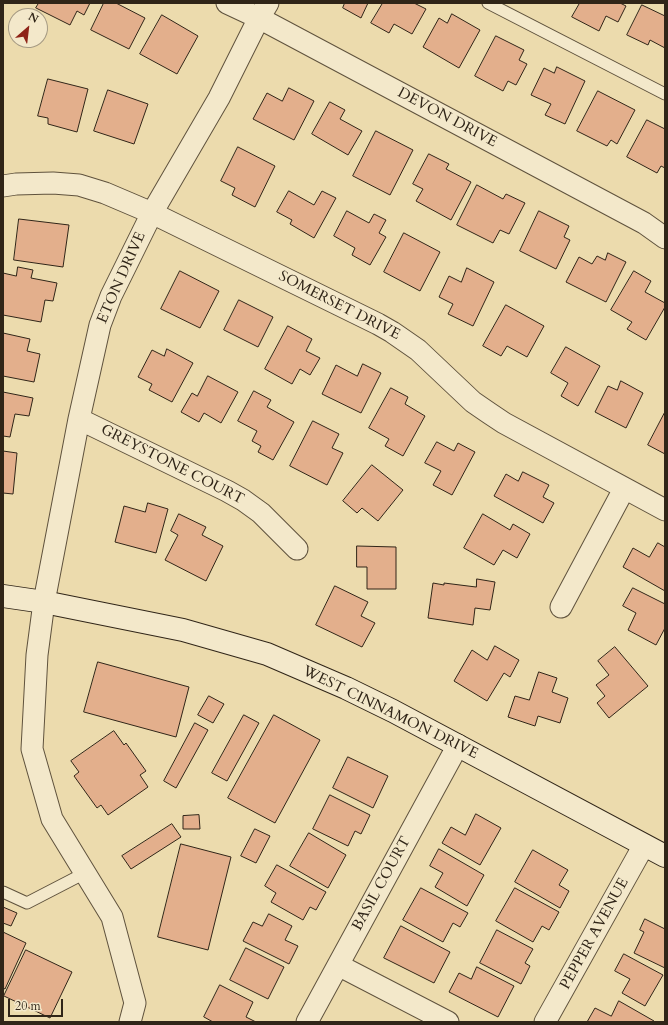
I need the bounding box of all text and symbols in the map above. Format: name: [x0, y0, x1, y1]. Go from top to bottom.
north arrow: [8, 8, 48, 48]
text: N: [26, 9, 41, 27]
street label: DEVON DRIVE: [394, 84, 500, 152]
street label: ETON DRIVE: [94, 230, 150, 326]
street label: SOMERSET DRIVE: [275, 268, 403, 344]
street label: GREYSTONE COURT: [97, 421, 247, 509]
street label: WEST CINNAMON DRIVE: [299, 663, 481, 763]
street label: BASIL COURT: [349, 834, 415, 934]
street label: PEPPER AVENUE: [557, 875, 633, 993]
scale bar: [10, 991, 65, 1017]
text: 20 m: [15, 998, 41, 1014]

